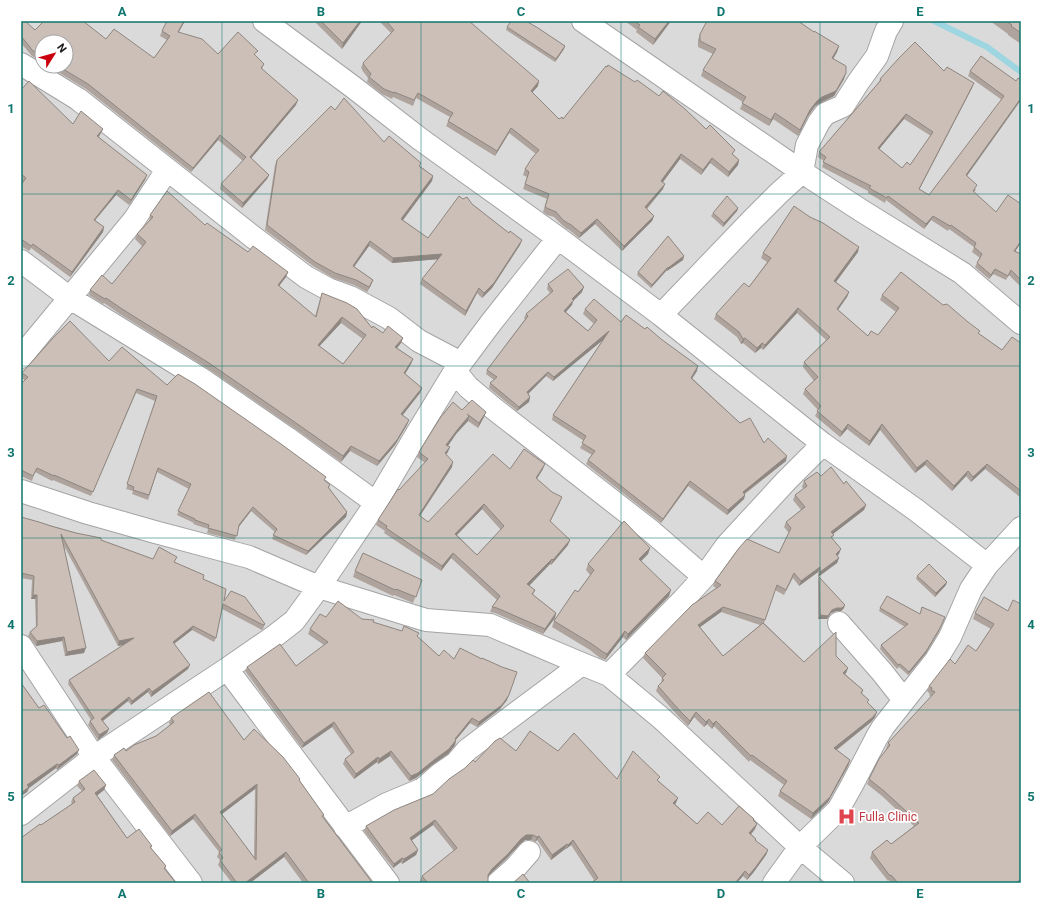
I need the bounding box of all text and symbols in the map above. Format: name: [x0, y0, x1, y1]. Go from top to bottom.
text: A: [118, 4, 127, 19]
text: B: [317, 4, 325, 19]
text: C: [517, 4, 526, 19]
text: D: [717, 4, 725, 19]
text: E: [916, 4, 924, 19]
north arrow: [34, 34, 74, 74]
text: N: [54, 41, 69, 55]
text: 1: [7, 101, 15, 116]
text: 1: [1027, 101, 1035, 116]
text: 2: [7, 273, 15, 288]
text: 2: [1027, 273, 1035, 288]
text: 3: [7, 445, 15, 460]
text: 3: [1027, 445, 1035, 460]
text: 4: [7, 617, 15, 632]
text: 4: [1027, 617, 1035, 632]
text: 5: [7, 789, 15, 804]
text: 5: [1027, 789, 1035, 804]
hospital icon: Fulla Clinic: [836, 807, 856, 827]
place label: Fulla Clinic: [859, 810, 917, 824]
text: A: [118, 886, 127, 901]
text: B: [317, 886, 325, 901]
text: C: [517, 886, 526, 901]
text: D: [717, 886, 725, 901]
text: E: [916, 886, 924, 901]

